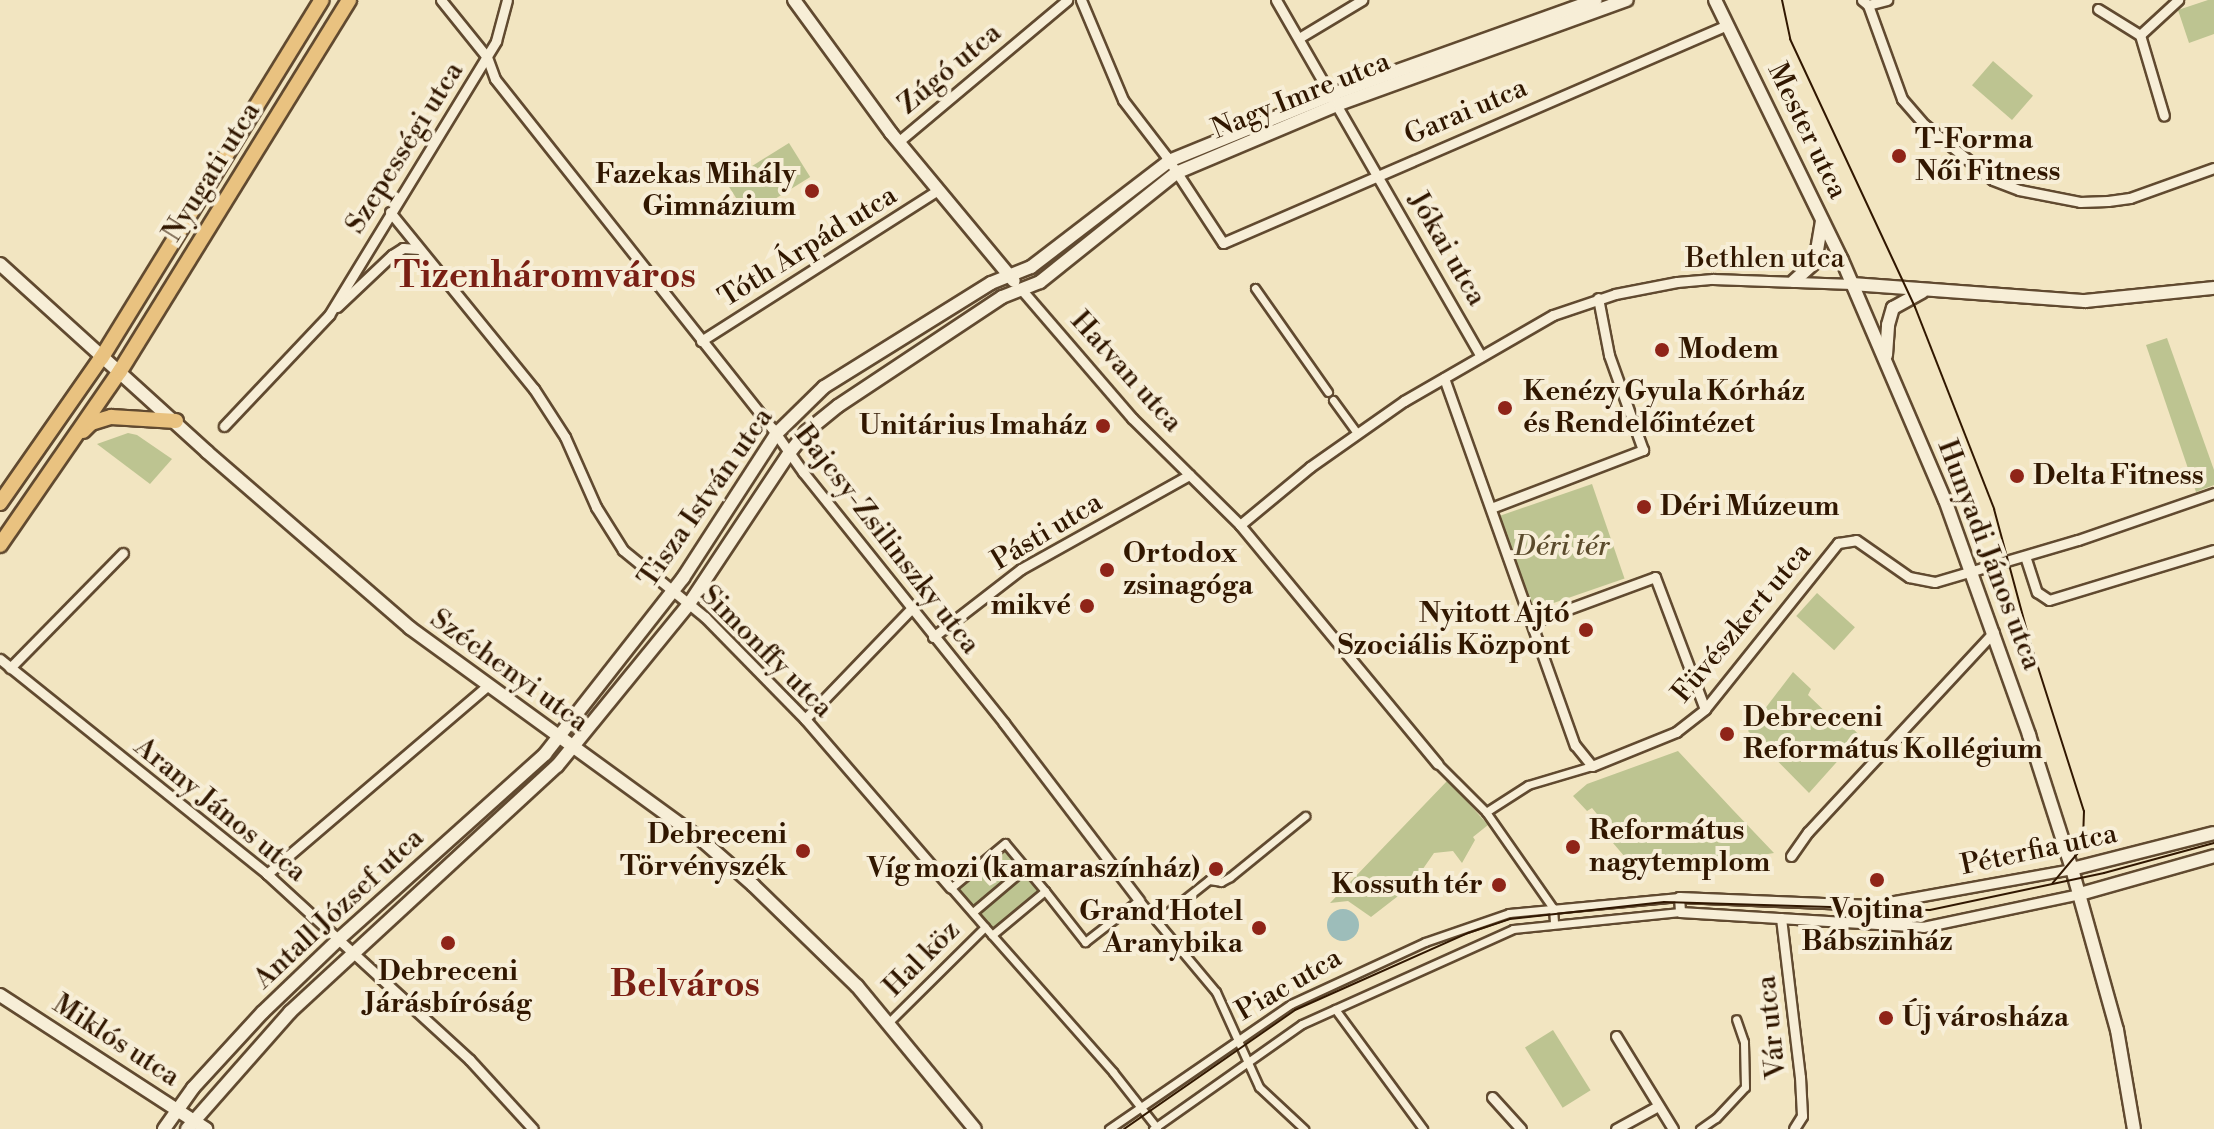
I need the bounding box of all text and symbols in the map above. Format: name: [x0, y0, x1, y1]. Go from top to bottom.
street label: Zúgó utca: [892, 16, 1008, 122]
street label: Nagy Imre utca: [1207, 45, 1395, 147]
street label: Szepességi utca: [339, 56, 471, 240]
street label: Mester utca: [1760, 58, 1854, 204]
street label: Garai utca: [1400, 71, 1532, 153]
street label: Nyugati utca: [156, 96, 268, 248]
place label: T-Forma Női Fitness: [1915, 123, 2060, 189]
marker: T-Forma Női Fitness: [1890, 147, 1908, 165]
place label: Fazekas Mihály Gimnázium: [595, 158, 796, 224]
street label: Tóth Árpád utca: [713, 179, 903, 315]
marker: Fazekas Mihály Gimnázium: [803, 182, 821, 200]
street label: Jókai utca: [1401, 186, 1493, 312]
street label: Bethlen utca: [1685, 242, 1845, 276]
district label: Tizenháromváros: [394, 255, 696, 299]
street label: Hatvan utca: [1063, 305, 1189, 439]
place label: Modem: [1678, 333, 1779, 367]
marker: Modem: [1653, 341, 1671, 359]
place label: Kenézy Gyula Kórház és Rendelőintézet: [1523, 375, 1805, 441]
marker: Kenézy Gyula Kórház és Rendelőintézet: [1494, 397, 1516, 419]
street label: Tisza István utca: [632, 402, 780, 594]
place label: Unitárius Imaház: [859, 409, 1087, 443]
marker: Unitárius Imaház: [1094, 417, 1112, 435]
street label: Bajcsy-Zsilinszky utca: [787, 419, 987, 661]
street label: Hunyadi János utca: [1930, 435, 2048, 675]
place label: Delta Fitness: [2033, 459, 2204, 493]
marker: Delta Fitness: [2008, 467, 2026, 485]
street label: Pásti utca: [986, 486, 1108, 578]
place label: Déri Múzeum: [1660, 490, 1840, 524]
marker: Déri Múzeum: [1635, 498, 1653, 516]
park label: Déri tér: [1514, 530, 1610, 564]
street label: Füvészkert utca: [1665, 536, 1819, 710]
place label: Ortodox zsinagóga: [1123, 537, 1253, 603]
marker: Ortodox zsinagóga: [1098, 561, 1116, 579]
street label: Simonffy utca: [693, 579, 839, 725]
place label: mikvé: [991, 589, 1071, 623]
marker: mikvé: [1078, 597, 1096, 615]
place label: Nyitott Ajtó Szociális Központ: [1337, 597, 1570, 663]
street label: Széchenyi utca: [423, 602, 595, 740]
marker: Nyitott Ajtó Szociális Központ: [1577, 621, 1595, 639]
place label: Debreceni Református Kollégium: [1743, 701, 2043, 767]
marker: Debreceni Református Kollégium: [1718, 725, 1736, 743]
street label: Arany János utca: [127, 730, 313, 890]
place label: Református nagytemplom: [1589, 814, 1770, 880]
street label: Péterfia utca: [1958, 817, 2120, 883]
place label: Debreceni Törvényszék: [620, 818, 787, 884]
street label: Antall József utca: [247, 822, 431, 996]
marker: Református nagytemplom: [1564, 838, 1582, 856]
marker: Debreceni Törvényszék: [794, 842, 812, 860]
place label: Víg mozi (kamaraszínház): [867, 852, 1200, 886]
marker: Víg mozi (kamaraszínház): [1207, 860, 1225, 878]
place label: Kossuth tér: [1331, 868, 1483, 902]
marker: Vojtina Bábszinház: [1868, 871, 1886, 889]
marker: Kossuth tér: [1490, 876, 1508, 894]
place label: Vojtina Bábszinház: [1801, 893, 1953, 959]
place label: Grand Hotel Aranybika: [1079, 895, 1243, 961]
street label: Hal köz: [877, 914, 967, 1004]
marker: Grand Hotel Aranybika: [1250, 919, 1268, 937]
marker: Debreceni Járásbíróság: [439, 934, 457, 952]
street label: Piac utca: [1230, 941, 1348, 1029]
place label: Debreceni Járásbíróság: [364, 955, 532, 1021]
district label: Belváros: [610, 964, 760, 1008]
street label: Vár utca: [1750, 974, 1794, 1080]
street label: Miklós utca: [46, 988, 186, 1094]
place label: Új városháza: [1902, 1001, 2069, 1035]
marker: Új városháza: [1877, 1009, 1895, 1027]

